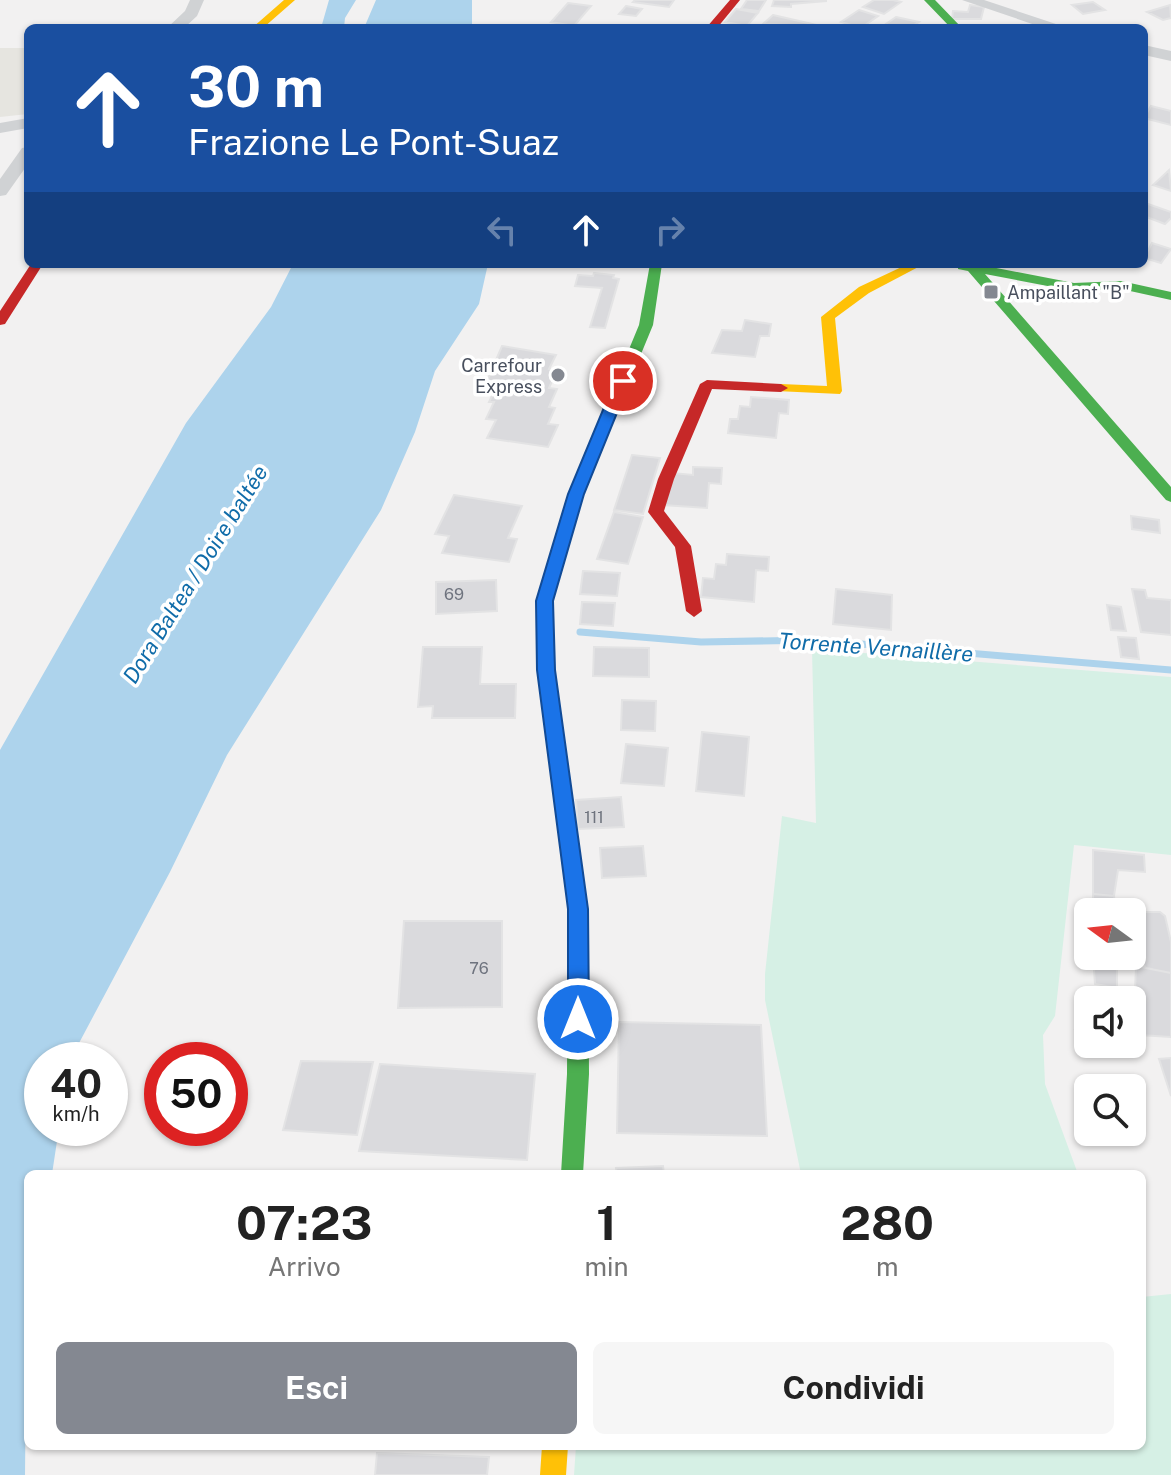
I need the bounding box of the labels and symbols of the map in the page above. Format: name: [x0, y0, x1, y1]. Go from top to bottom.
place label: Ampaillant "B": [1007, 282, 1130, 303]
marker: Ampaillant "B": [982, 283, 1000, 301]
pin: [589, 347, 657, 415]
place label: Carrefour Express: [461, 355, 542, 397]
marker: Carrefour Express: [549, 366, 567, 384]
water label: Dora Baltea / Doire baltée: [117, 460, 273, 688]
house number: 69: [444, 585, 464, 604]
water label: Torrente Vernaillère: [778, 627, 974, 667]
house number: 111: [584, 808, 604, 827]
north arrow: [1074, 898, 1146, 970]
house number: 76: [469, 959, 489, 978]
position arrow: [536, 977, 620, 1061]
speed limit sign: 50: [144, 1042, 248, 1146]

